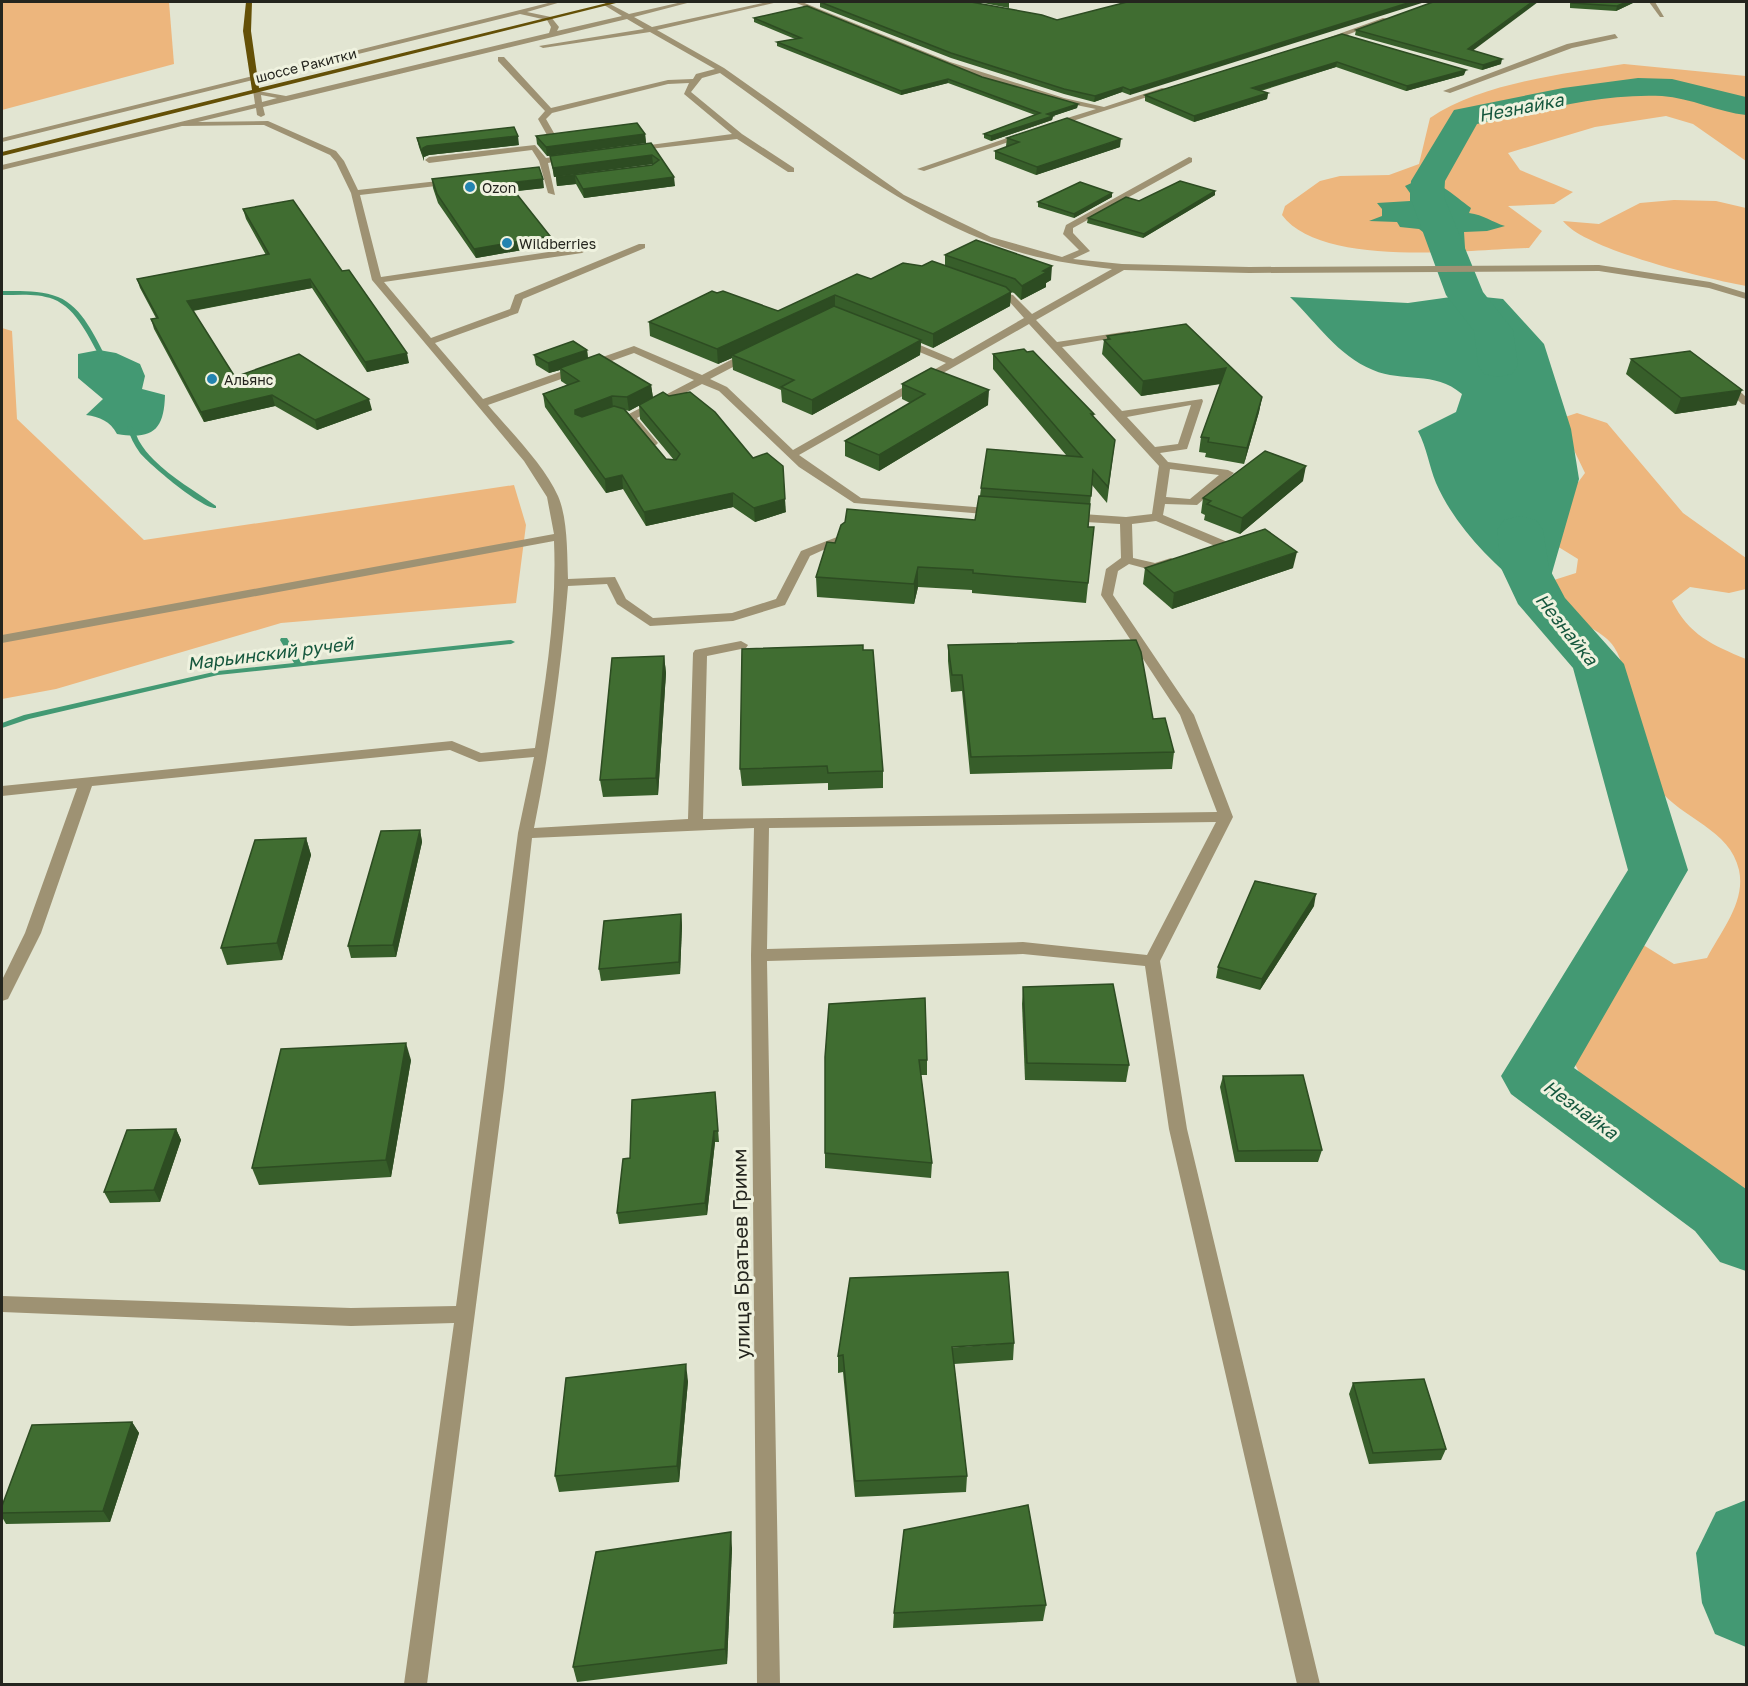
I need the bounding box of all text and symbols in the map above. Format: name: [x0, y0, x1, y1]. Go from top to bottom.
street label: шоссе Ракитки: [254, 44, 358, 86]
water label: Незнайка: [1477, 88, 1566, 126]
place label: Ozon: [482, 179, 516, 196]
marker: Ozon: [463, 180, 477, 194]
place label: Wildberries: [519, 235, 596, 252]
marker: Wildberries: [500, 236, 514, 250]
place label: Альянс: [224, 371, 274, 388]
marker: Альянс: [205, 372, 219, 386]
water label: Незнайка: [1531, 589, 1603, 670]
water label: Марьинский ручей: [186, 632, 355, 674]
water label: Незнайка: [1540, 1075, 1623, 1144]
street label: улица Братьев Гримм: [726, 1148, 754, 1360]

